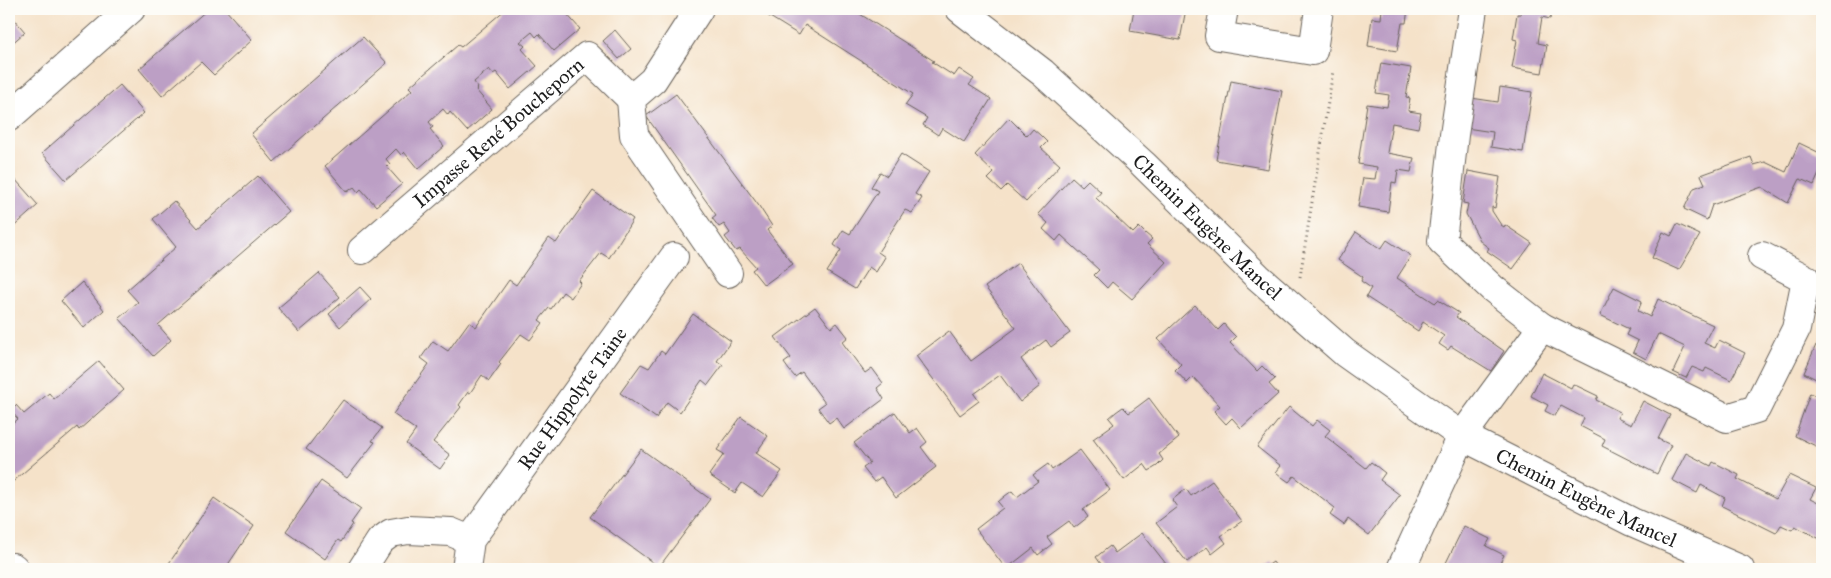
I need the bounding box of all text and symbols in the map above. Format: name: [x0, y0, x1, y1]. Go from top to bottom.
street label: Impasse René Boucheporn: [408, 52, 589, 213]
street label: Chemin Eugène Mancel: [1128, 149, 1288, 305]
street label: Rue Hippolyte Taine: [513, 322, 632, 474]
street label: Chemin Eugène Mancel: [1492, 443, 1681, 552]

